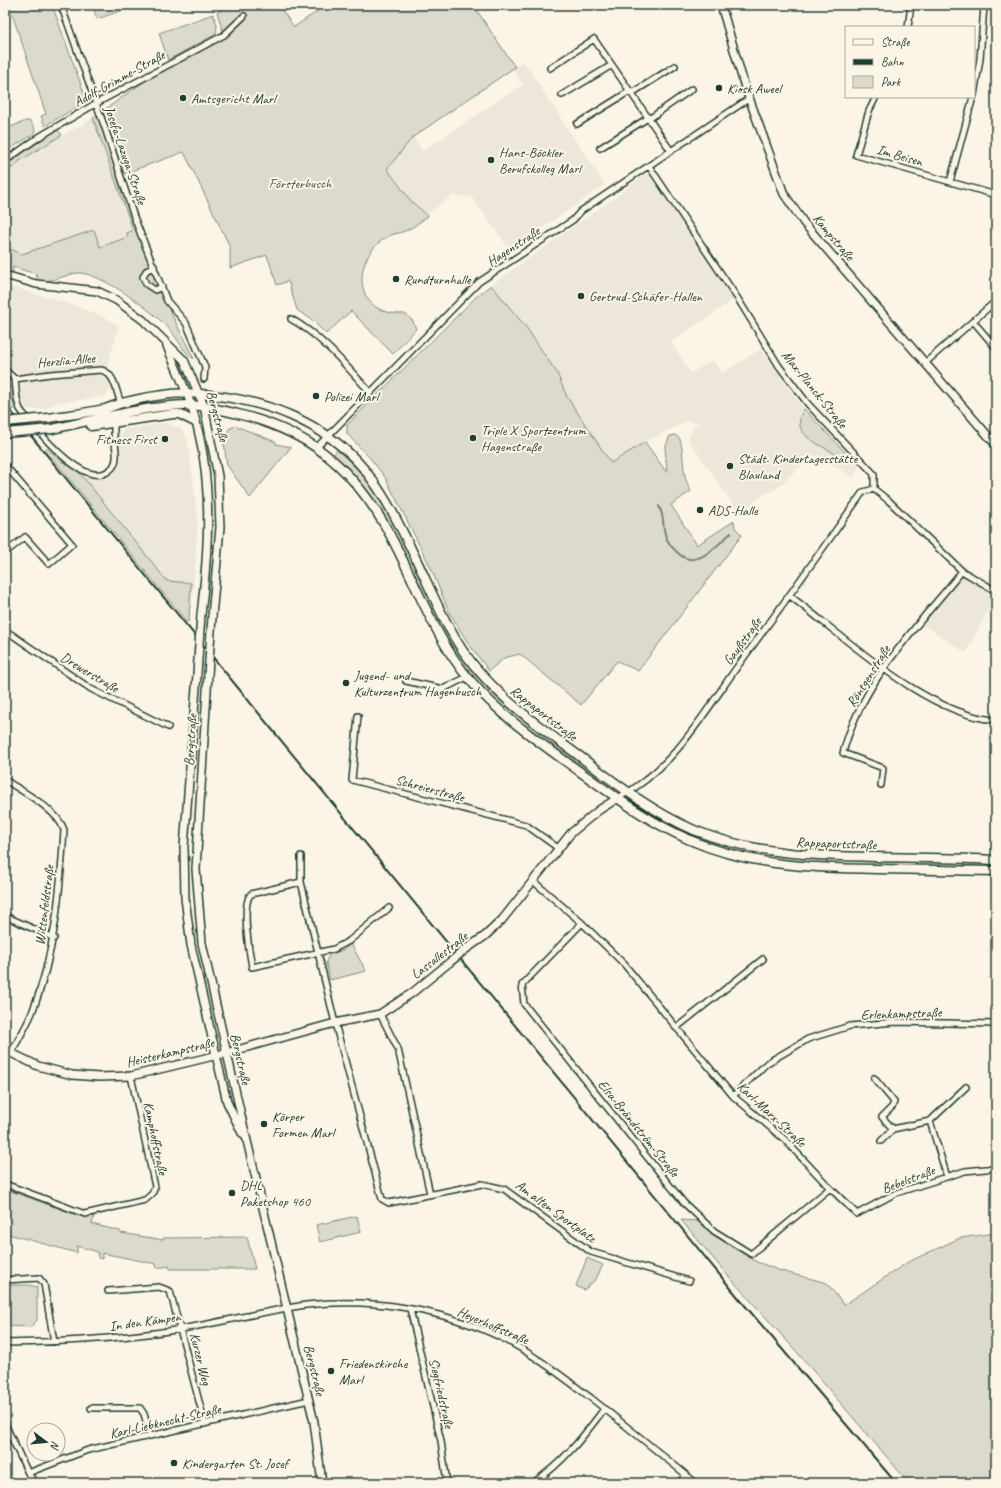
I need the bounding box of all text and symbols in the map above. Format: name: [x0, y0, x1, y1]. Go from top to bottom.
legend: [845, 26, 975, 98]
text: Straße: [881, 34, 910, 50]
street label: Adolf-Grimme-Straße: [71, 46, 169, 110]
text: Bahn: [881, 54, 904, 70]
text: Park: [881, 74, 902, 90]
place label: Kiosk Aweel: [727, 80, 783, 97]
marker: Kiosk Aweel: [714, 83, 724, 93]
place label: Amtsgericht Marl: [191, 90, 278, 107]
marker: Amtsgericht Marl: [178, 93, 188, 103]
street label: Josefa-Lazuga-Straße: [100, 103, 151, 208]
street label: Im Beisen: [875, 141, 925, 170]
place label: Hans-Böckler Berufskolleg Marl: [499, 144, 583, 177]
marker: Hans-Böckler Berufskolleg Marl: [486, 155, 496, 165]
park label: Försterbusch: [269, 175, 332, 192]
street label: Kampstraße: [809, 210, 859, 265]
street label: Hagenstraße: [484, 222, 544, 270]
place label: Rundturnhalle: [404, 271, 472, 288]
marker: Rundturnhalle: [391, 274, 401, 284]
place label: Gertrud-Schäfer-Hallen: [589, 288, 703, 305]
marker: Gertrud-Schäfer-Hallen: [576, 291, 586, 301]
street label: Max-Planck-Straße: [778, 347, 852, 433]
street label: Herzlia-Allee: [36, 349, 97, 371]
place label: Polizei Marl: [324, 388, 381, 405]
street label: Bergstraße: [203, 389, 233, 445]
marker: Polizei Marl: [311, 391, 321, 401]
place label: Triple X Sportzentrum Hagenstraße: [481, 422, 587, 455]
place label: Fitness First: [96, 431, 158, 448]
marker: Triple X Sportzentrum Hagenstraße: [468, 433, 478, 443]
marker: Fitness First: [160, 434, 170, 444]
place label: Städt. Kindertagesstätte Blauland: [738, 450, 859, 483]
marker: Städt. Kindertagesstätte Blauland: [725, 461, 735, 471]
place label: ADS-Halle: [708, 502, 759, 519]
marker: ADS-Halle: [695, 505, 705, 515]
street label: Gaußstraße: [720, 613, 766, 668]
street label: Röntgenstraße: [843, 641, 895, 710]
street label: Drewerstraße: [58, 648, 123, 697]
place label: Jugend- und Kulturzentrum Hagenbusch: [353, 667, 482, 700]
marker: Jugend- und Kulturzentrum Hagenbusch: [341, 678, 351, 688]
street label: Rappaportstraße: [507, 682, 582, 746]
street label: Bergstraße: [180, 712, 201, 767]
street label: Schreierstraße: [394, 771, 467, 806]
street label: Rappaportstraße: [796, 834, 878, 853]
street label: Wittenfeldstraße: [31, 863, 58, 946]
street label: Lassallestraße: [408, 927, 472, 983]
street label: Erlenkampstraße: [860, 1004, 943, 1023]
street label: Bergstraße: [226, 1032, 255, 1088]
street label: Heisterkampstraße: [125, 1034, 217, 1071]
street label: Elsa-Brändström-Straße: [594, 1076, 684, 1182]
street label: Karl-Marx-Straße: [734, 1078, 811, 1152]
street label: Kamphoffstraße: [139, 1100, 172, 1178]
place label: Körper Formen Marl: [272, 1108, 337, 1141]
marker: Körper Formen Marl: [259, 1119, 269, 1129]
street label: Bebelstraße: [879, 1161, 938, 1197]
place label: DHL Paketshop 460: [240, 1177, 312, 1210]
street label: Am alten Sportplatz: [512, 1177, 600, 1247]
marker: DHL Paketshop 460: [227, 1188, 237, 1198]
street label: Heyerhoffstraße: [455, 1303, 532, 1349]
street label: In den Kämpen: [108, 1308, 183, 1335]
street label: Kurzer Weg: [186, 1331, 215, 1388]
street label: Bergstraße: [300, 1343, 329, 1399]
place label: Friedenskirche Marl: [339, 1355, 409, 1388]
street label: Siegfriedstraße: [425, 1357, 458, 1431]
marker: Friedenskirche Marl: [326, 1366, 336, 1376]
street label: Karl-Liebknecht-Straße: [108, 1400, 224, 1443]
north arrow: [26, 1422, 66, 1462]
text: N: [47, 1440, 63, 1452]
place label: Kindergarten St. Josef: [182, 1455, 291, 1472]
marker: Kindergarten St. Josef: [169, 1458, 179, 1468]

